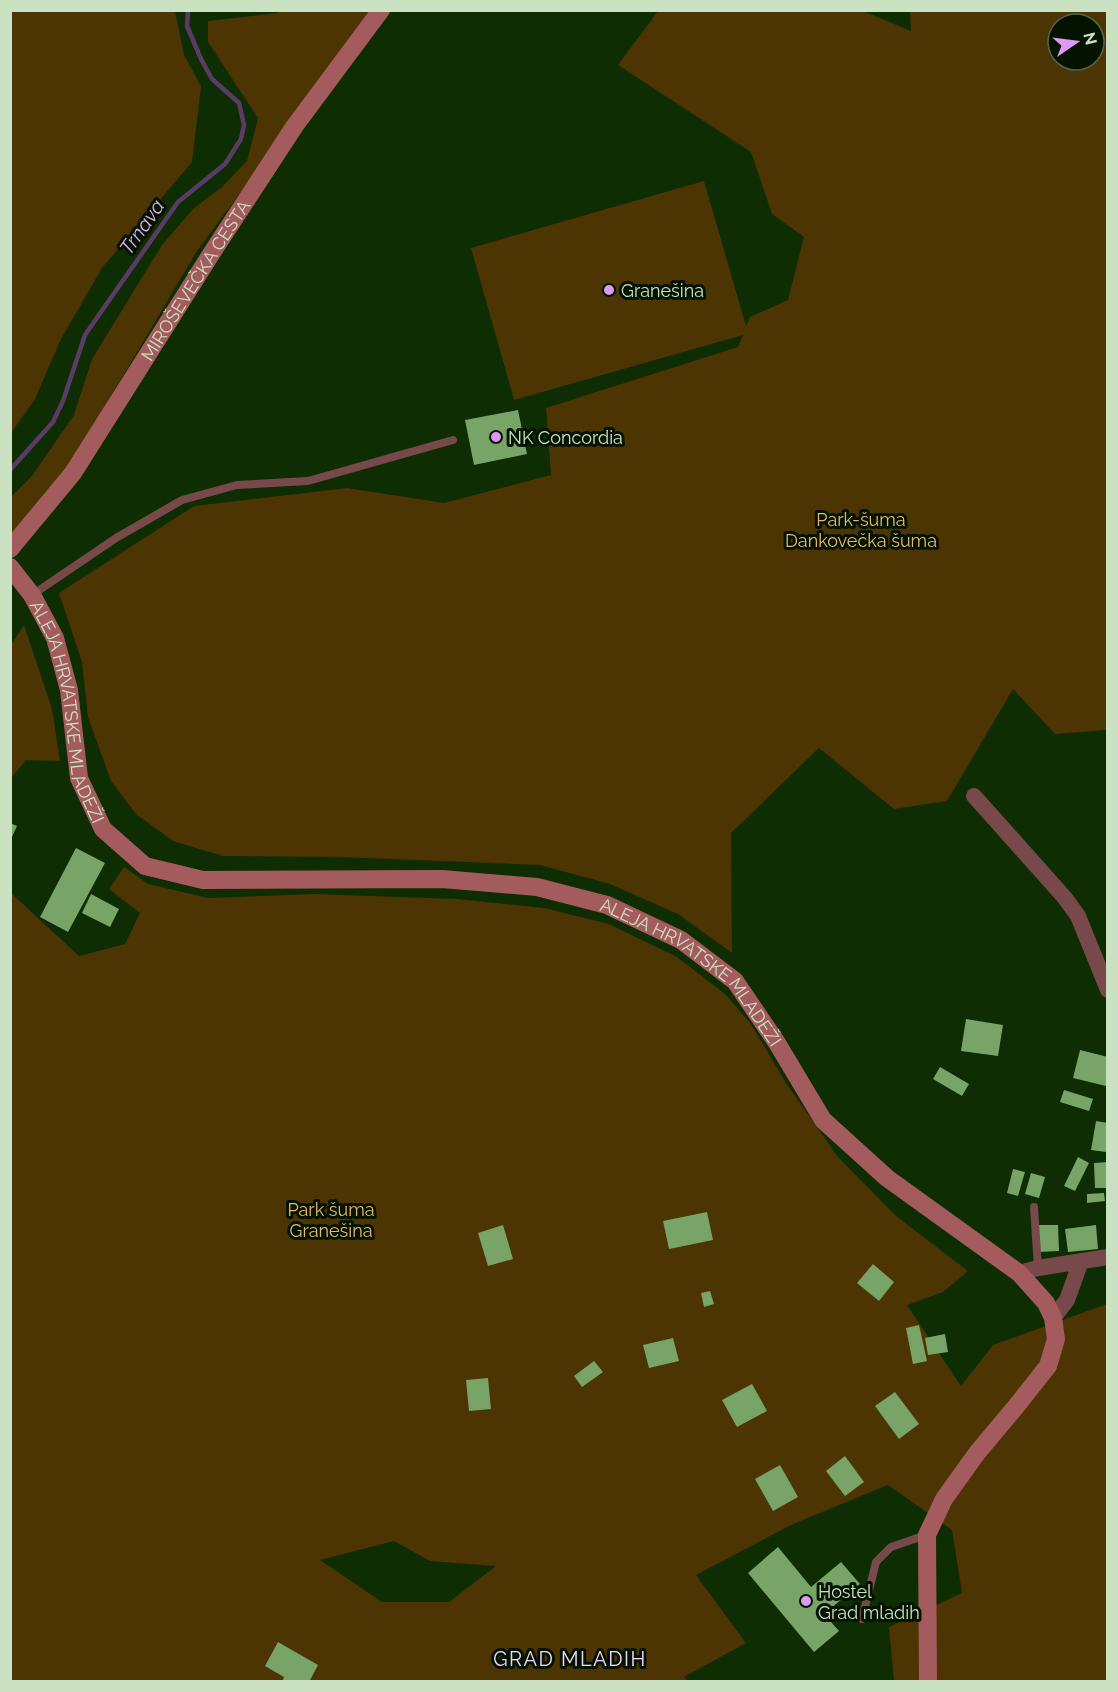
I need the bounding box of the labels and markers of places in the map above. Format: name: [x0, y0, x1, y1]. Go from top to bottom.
place label: Granešina: [621, 280, 704, 301]
marker: Granešina: [602, 283, 616, 297]
place label: NK Concordia: [508, 427, 623, 448]
marker: NK Concordia: [489, 430, 503, 444]
place label: Hostel Grad mladih: [818, 1581, 920, 1623]
marker: Hostel Grad mladih: [799, 1594, 813, 1608]

